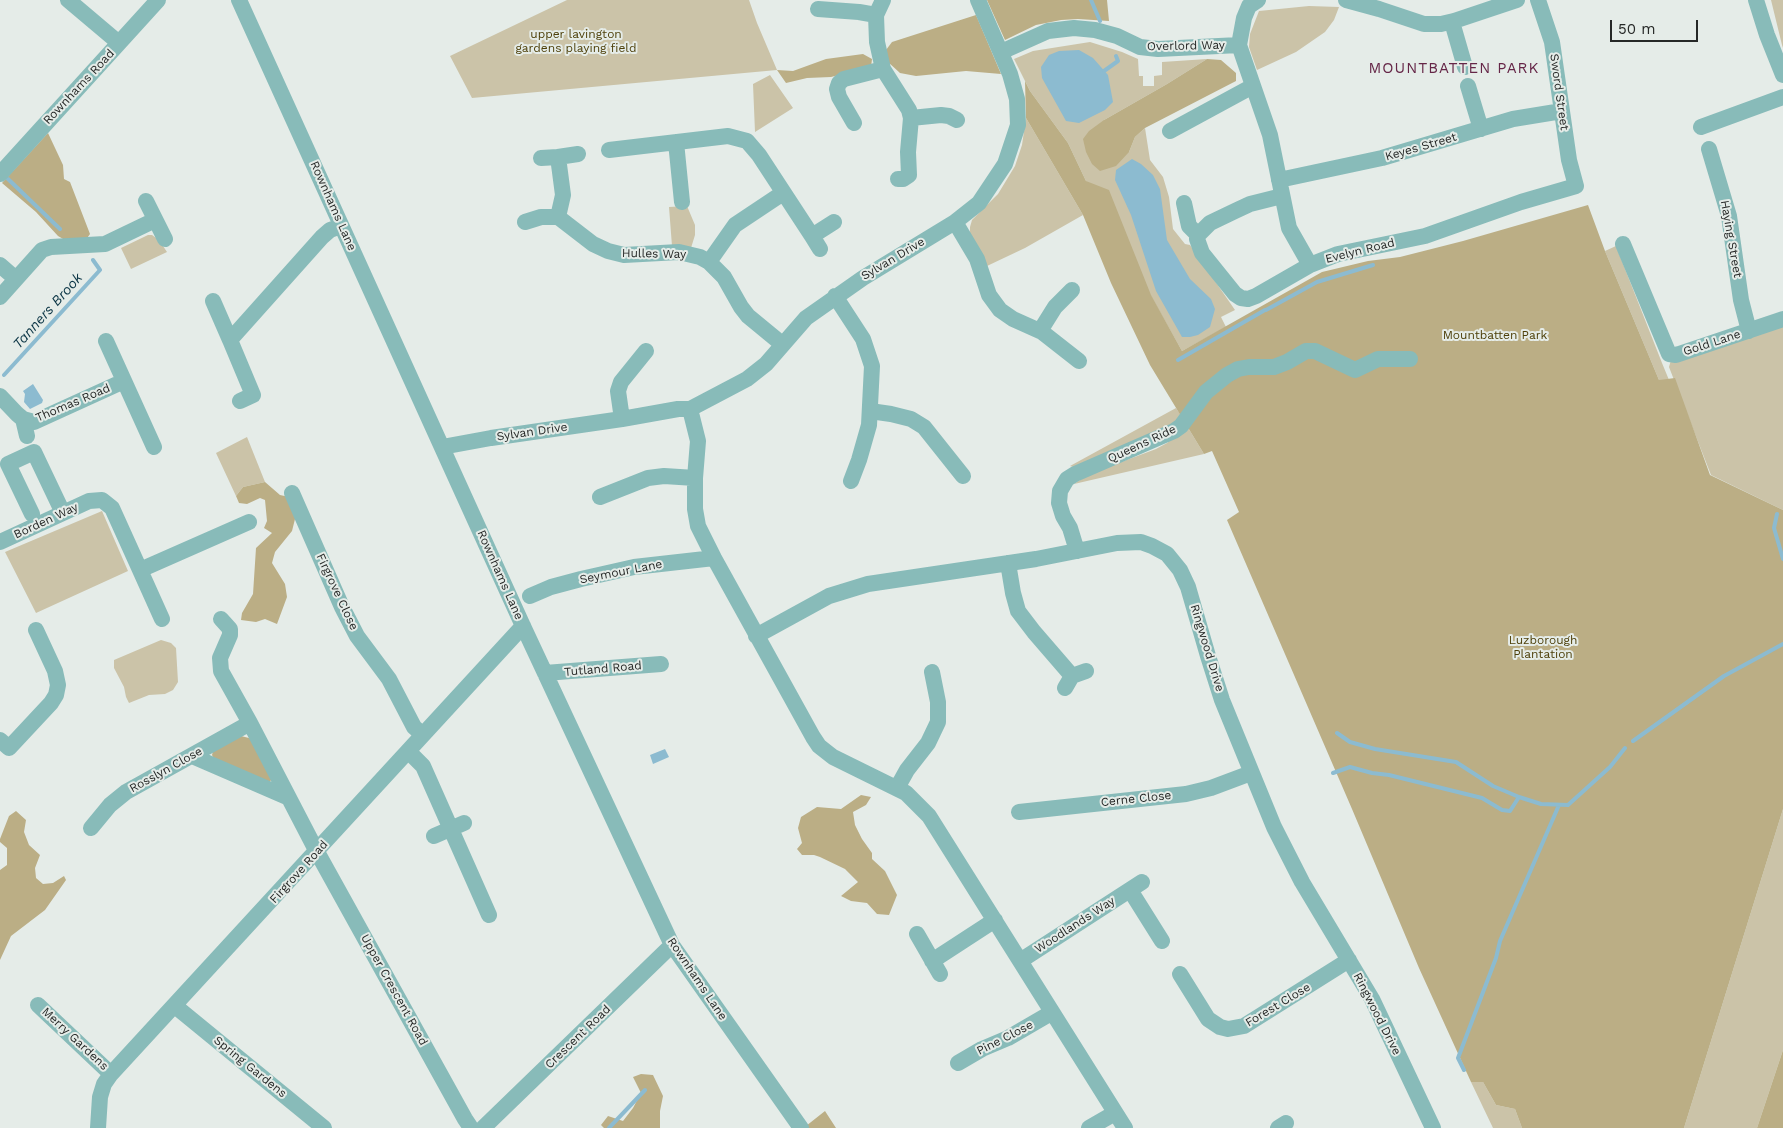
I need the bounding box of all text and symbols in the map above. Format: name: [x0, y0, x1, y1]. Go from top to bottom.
scale bar: [1613, 10, 1700, 42]
text: 50 m: [1618, 20, 1655, 38]
park label: upper lavington gardens playing field: [515, 27, 637, 55]
street label: Overlord Way: [1147, 38, 1225, 54]
street label: Rownhams Road: [40, 46, 118, 128]
street label: Sword Street: [1546, 53, 1572, 131]
district label: MOUNTBATTEN PARK: [1367, 60, 1541, 78]
street label: Keyes Street: [1384, 130, 1458, 164]
street label: Rownhams Lane: [307, 159, 359, 253]
street label: Haying Street: [1717, 199, 1745, 279]
street label: Sylvan Drive: [859, 234, 927, 284]
street label: Evelyn Road: [1324, 235, 1396, 267]
street label: Hulles Way: [622, 246, 686, 262]
water label: Tanners Brook: [10, 270, 86, 352]
street label: Gold Lane: [1681, 327, 1743, 359]
park label: Mountbatten Park: [1443, 328, 1547, 342]
street label: Thomas Road: [34, 381, 112, 425]
street label: Sylvan Drive: [496, 420, 568, 444]
street label: Queens Ride: [1106, 422, 1178, 466]
street label: Borden Way: [12, 500, 80, 542]
street label: Rownhams Lane: [474, 528, 526, 622]
street label: Firgrove Close: [313, 551, 361, 633]
street label: Seymour Lane: [578, 557, 664, 587]
street label: Ringwood Drive: [1187, 603, 1227, 693]
park label: Luzborough Plantation: [1509, 633, 1577, 661]
street label: Tutland Road: [564, 658, 642, 680]
street label: Rosslyn Close: [127, 744, 205, 796]
street label: Cerne Close: [1100, 788, 1172, 810]
street label: Firgrove Road: [267, 837, 331, 907]
street label: Woodlands Way: [1032, 894, 1118, 956]
street label: Upper Crescent Road: [357, 932, 431, 1048]
street label: Rownhams Lane: [664, 935, 730, 1023]
street label: Ringwood Drive: [1350, 970, 1404, 1058]
street label: Forest Close: [1243, 980, 1313, 1030]
street label: Crescent Road: [542, 1002, 614, 1072]
street label: Merry Gardens: [39, 1005, 111, 1073]
street label: Pine Close: [974, 1018, 1036, 1058]
street label: Spring Gardens: [211, 1033, 289, 1101]

